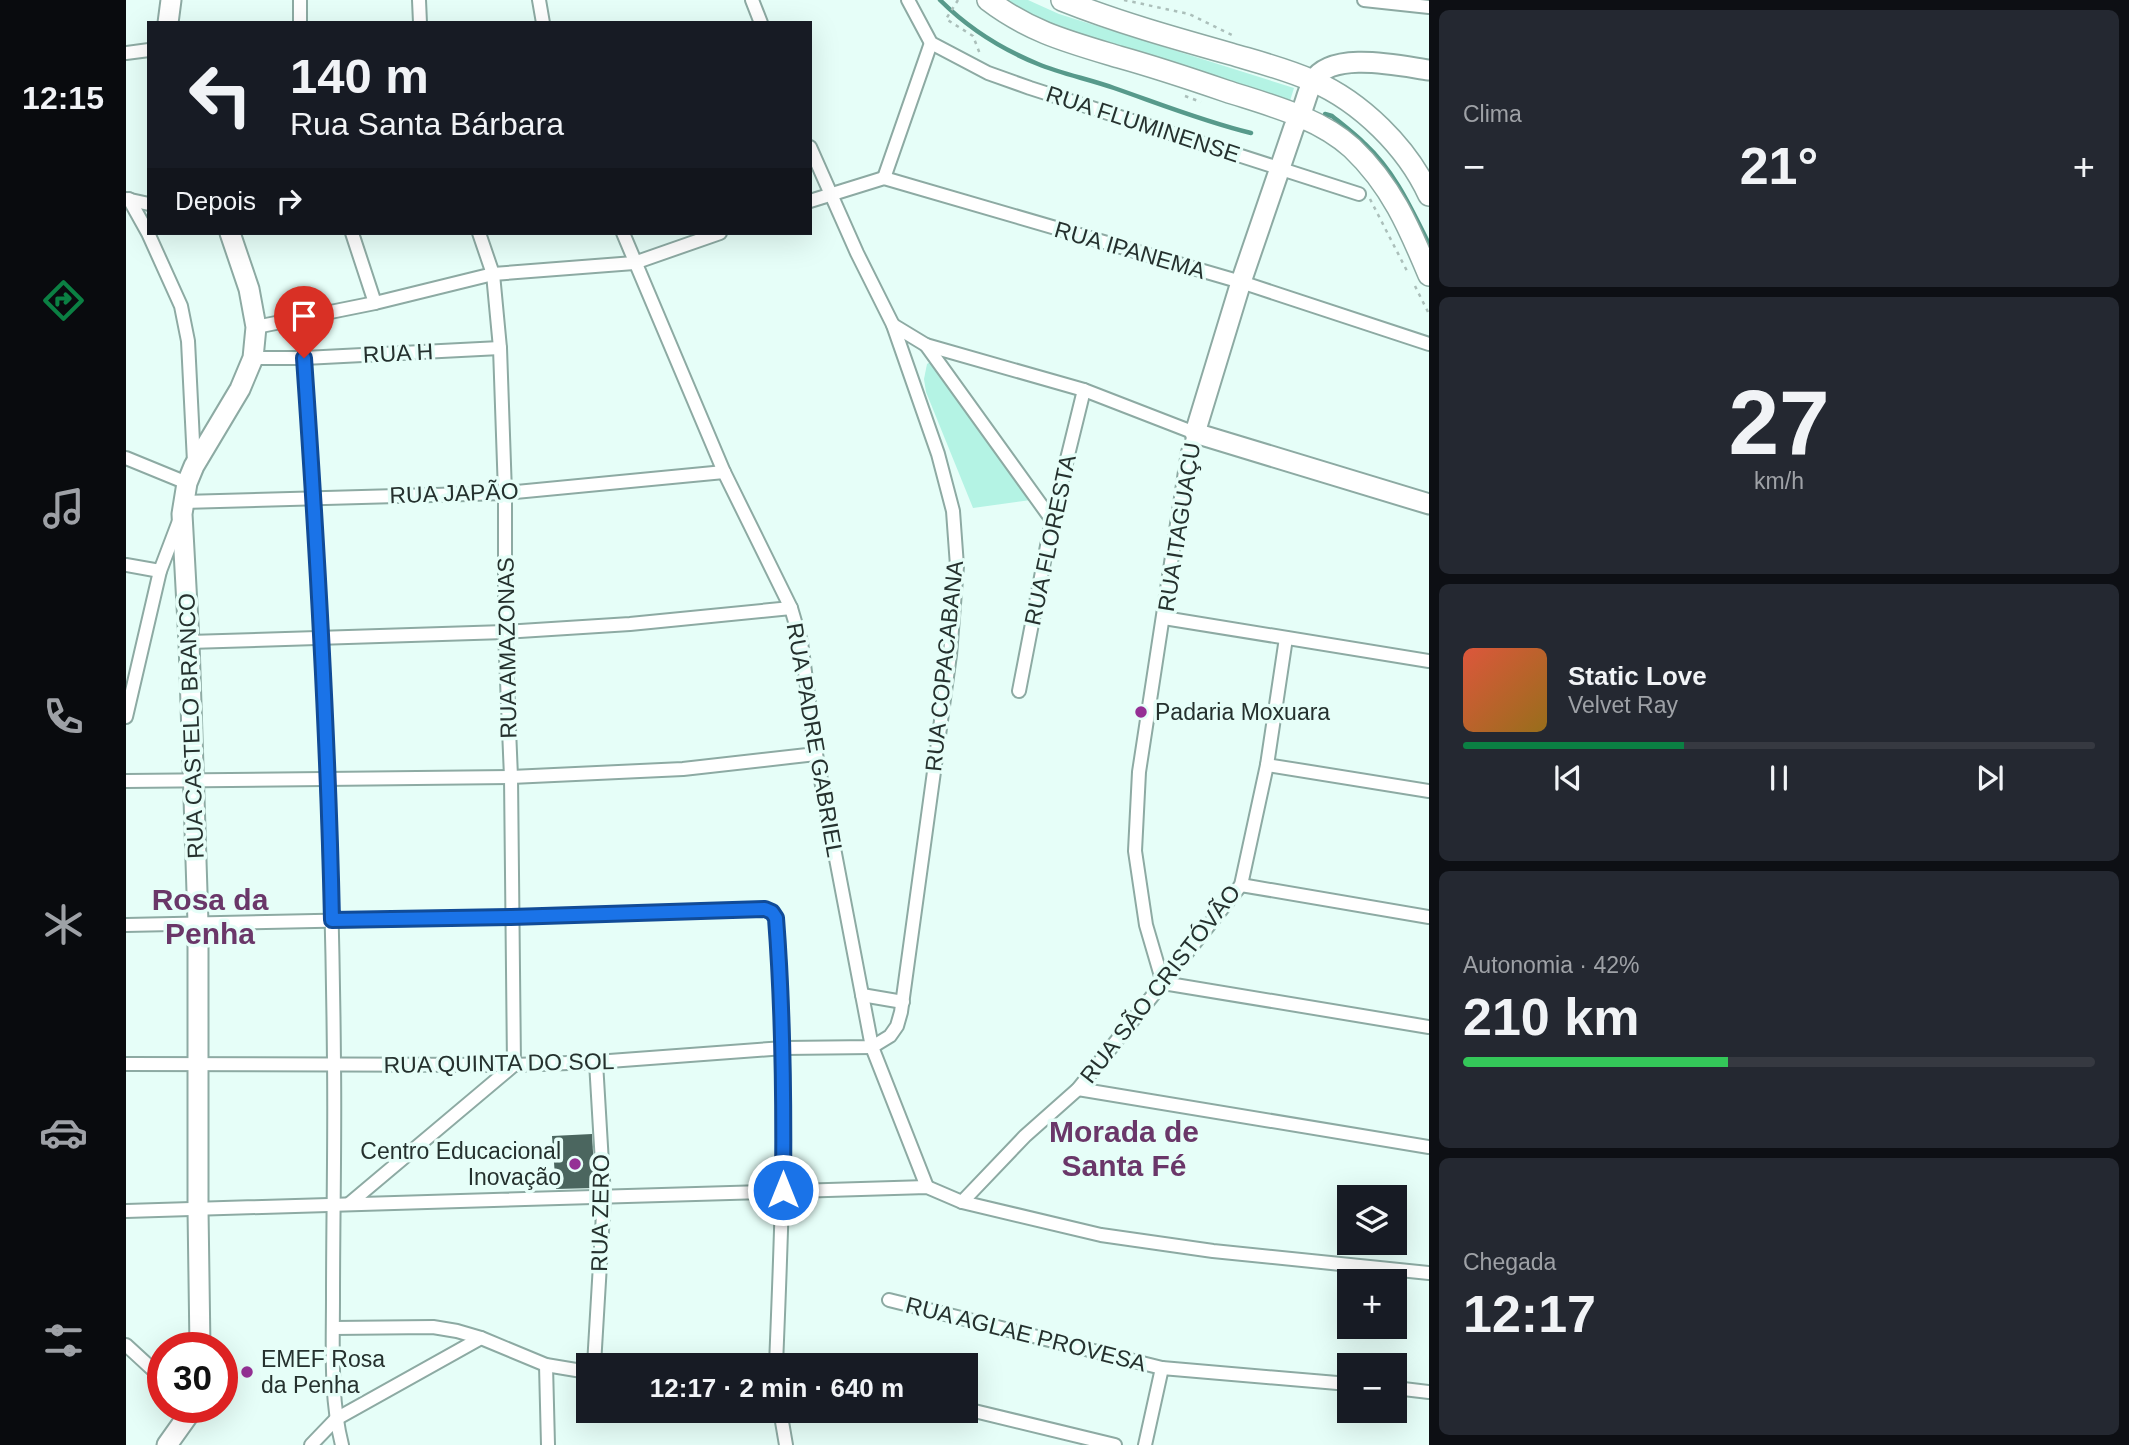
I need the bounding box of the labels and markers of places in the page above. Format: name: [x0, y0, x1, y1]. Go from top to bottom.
pin: [274, 286, 334, 358]
place label: Padaria Moxuara: [1155, 699, 1330, 725]
marker: Padaria Moxuara: [1133, 704, 1149, 720]
place label: Centro Educacional Inovação: [360, 1138, 561, 1190]
marker: Centro Educacional Inovação: [567, 1156, 583, 1172]
place label: EMEF Rosa da Penha: [261, 1346, 385, 1398]
marker: EMEF Rosa da Penha: [239, 1364, 255, 1380]

